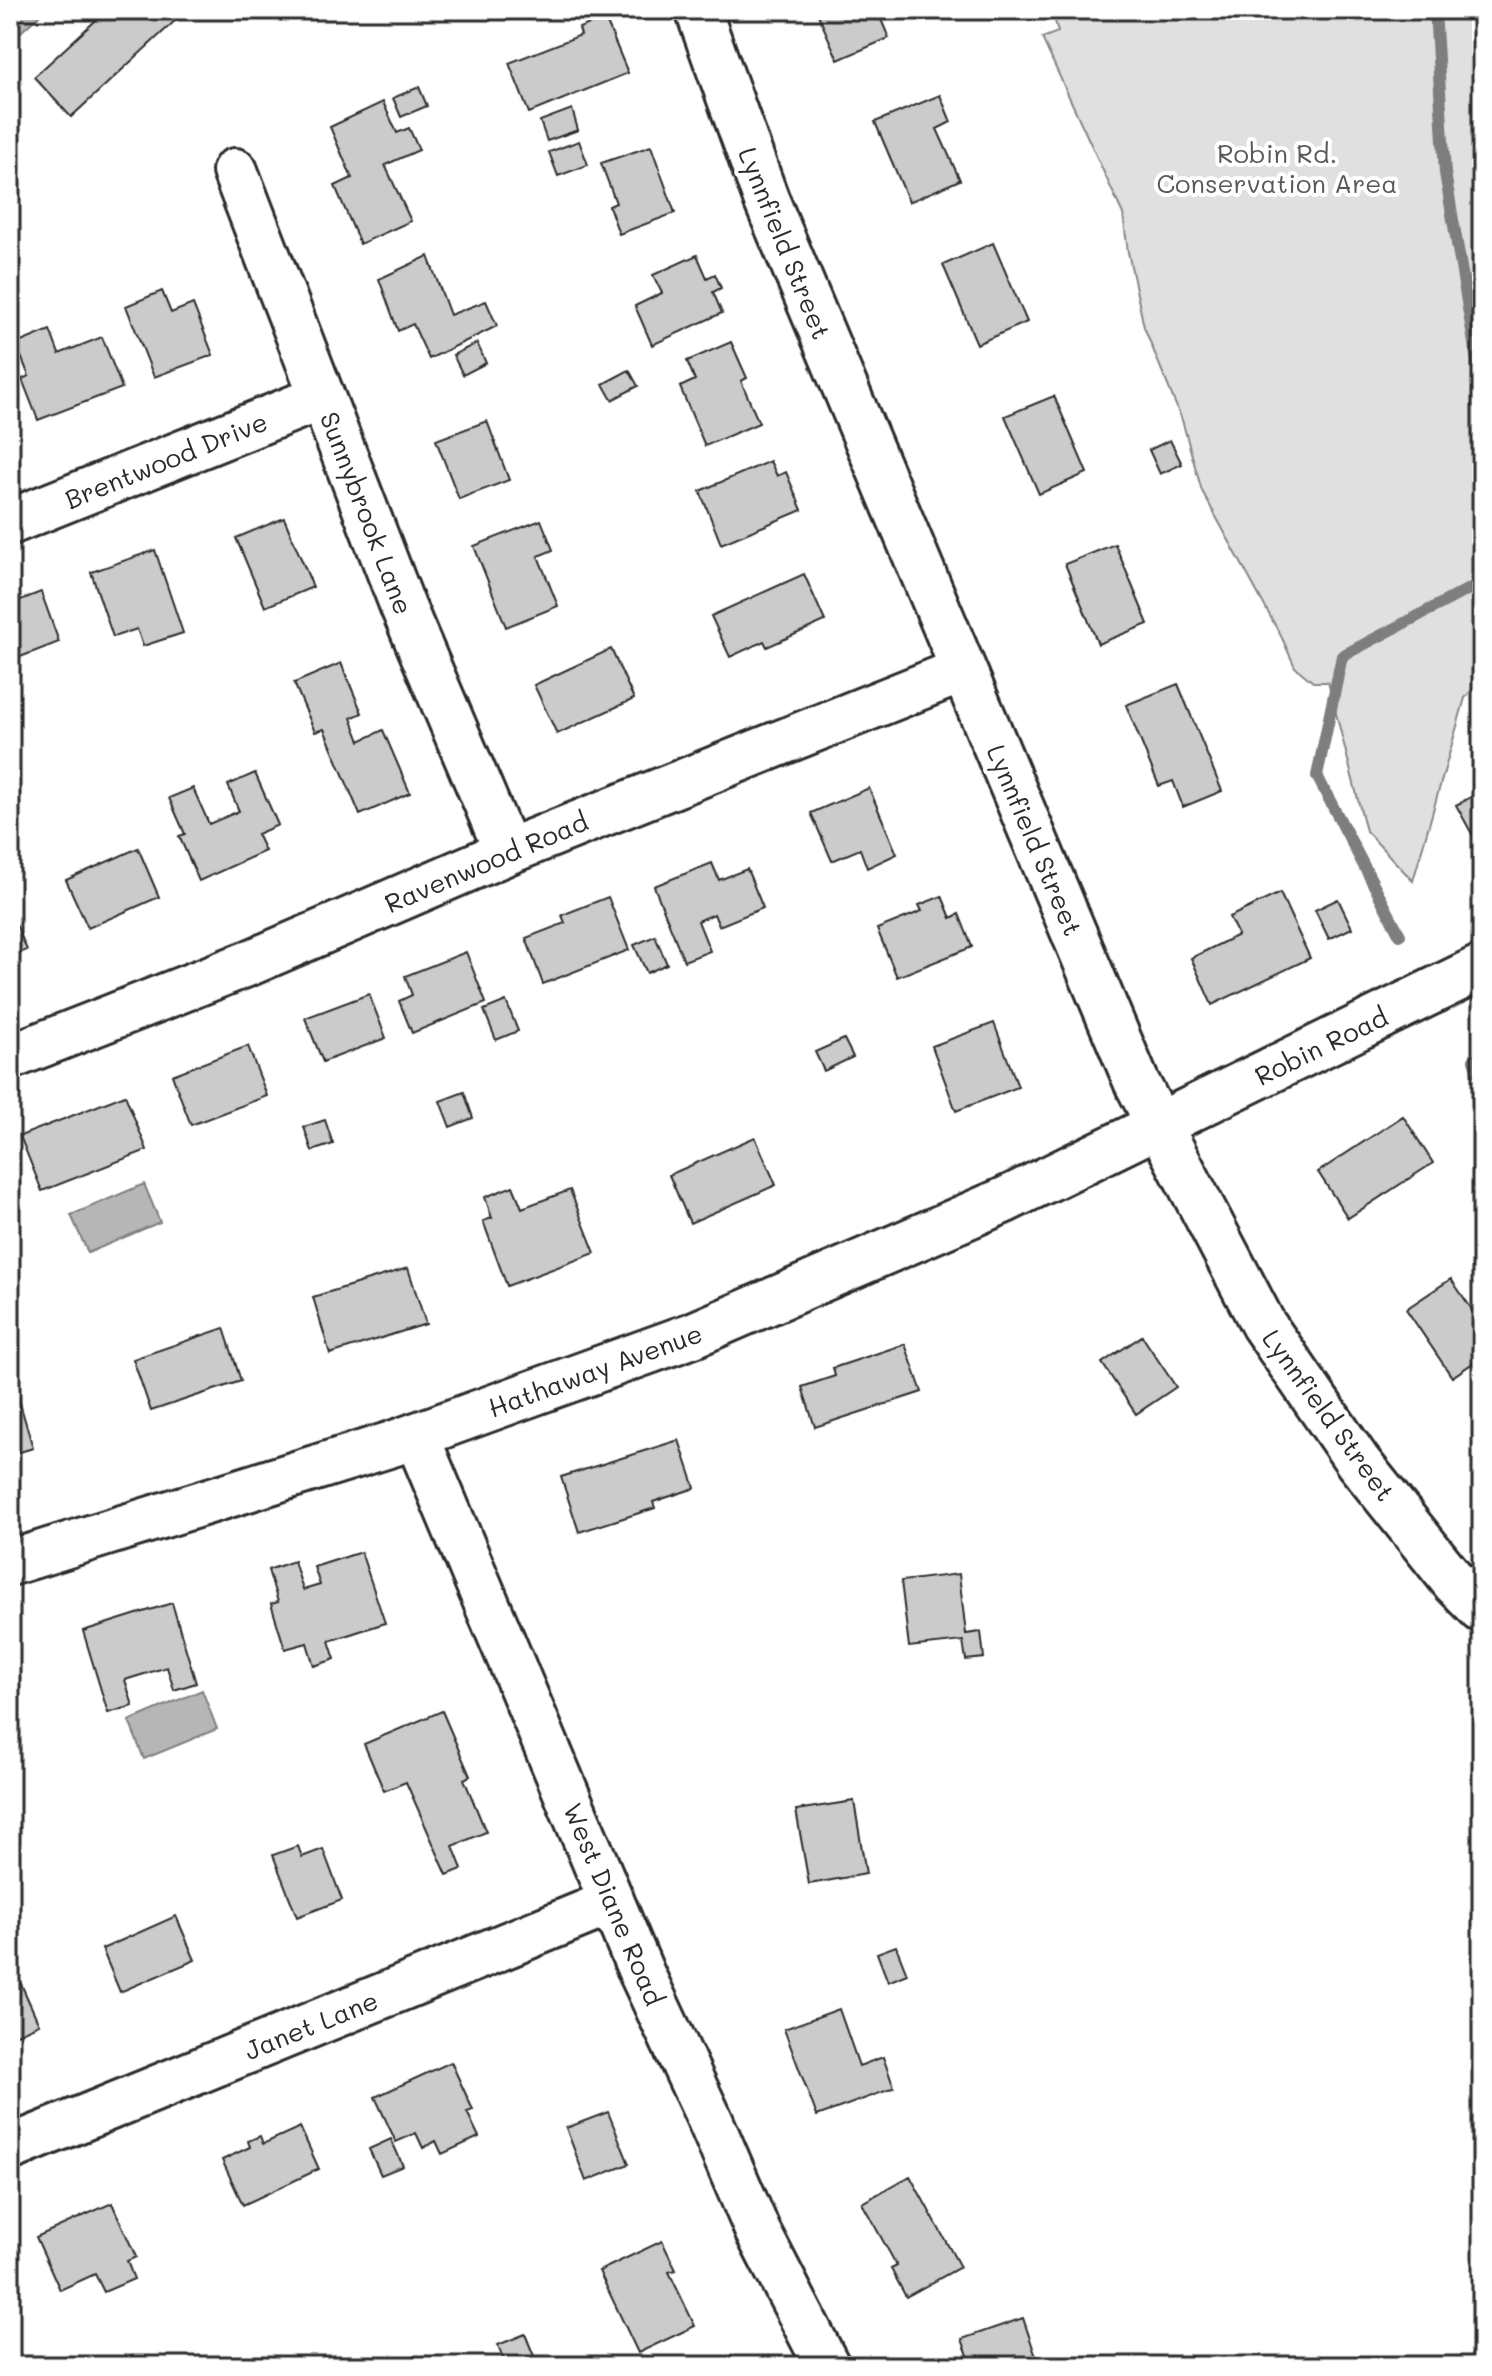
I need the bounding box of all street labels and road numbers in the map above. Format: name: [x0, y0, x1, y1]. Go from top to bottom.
street label: Lynnfield Street: [731, 142, 839, 344]
street label: Brentwood Drive: [60, 404, 272, 516]
street label: Sunnybrook Lane: [313, 407, 421, 619]
street label: Lynnfield Street: [979, 739, 1091, 941]
street label: Ravenwood Road: [379, 804, 593, 920]
street label: Robin Road: [1249, 999, 1393, 1093]
street label: Hathaway Avenue: [483, 1316, 707, 1424]
street label: Lynnfield Street: [1255, 1322, 1403, 1508]
street label: West Diane Road: [556, 1798, 672, 2010]
street label: Janet Lane: [239, 1983, 383, 2067]

